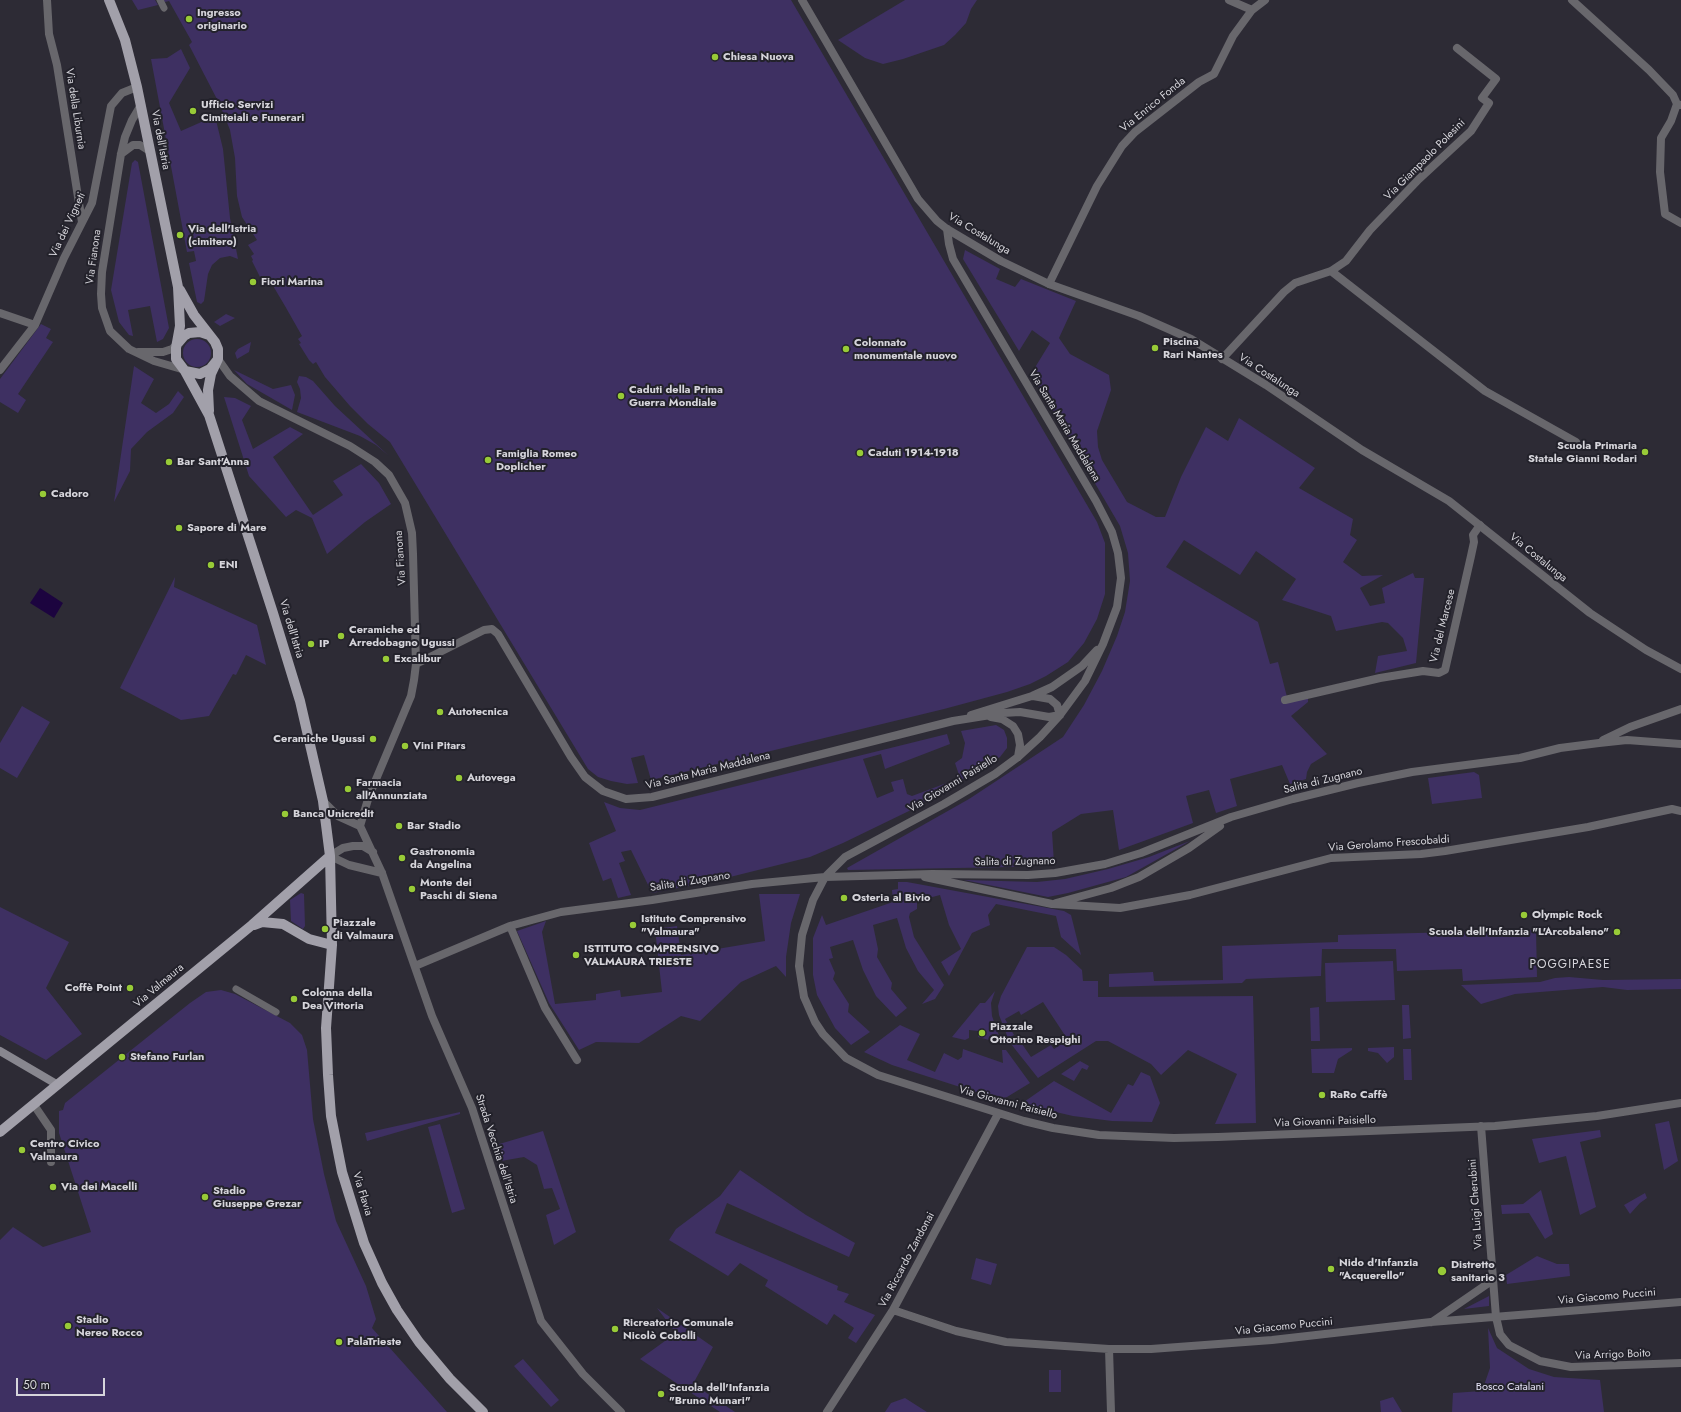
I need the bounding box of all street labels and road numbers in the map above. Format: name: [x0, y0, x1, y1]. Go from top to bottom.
street label: Via della Liburnia: [62, 68, 88, 150]
street label: Via Enrico Fonda: [1118, 75, 1188, 135]
street label: Via dell'Istria: [148, 109, 172, 171]
street label: Via Giampaolo Polesini: [1382, 117, 1468, 203]
street label: Via dei Vigneti: [47, 190, 89, 260]
street label: Via Costalunga: [945, 210, 1013, 258]
street label: Via Fianona: [84, 229, 104, 285]
street label: Via Costalunga: [1236, 351, 1302, 401]
street label: Via Santa Maria Maddalena: [1025, 368, 1103, 484]
street label: Via Fianona: [392, 530, 410, 586]
street label: Via Costalunga: [1507, 531, 1569, 585]
street label: Via del Marcese: [1427, 588, 1459, 664]
street label: Via dell'Istria: [276, 598, 306, 660]
street label: Via Santa Maria Maddalena: [644, 749, 772, 793]
street label: Via Giovanni Paisiello: [906, 752, 1000, 816]
street label: Salita di Zugnano: [1282, 765, 1364, 797]
street label: Via Gerolamo Frescobaldi: [1328, 833, 1450, 855]
street label: Salita di Zugnano: [974, 855, 1056, 869]
street label: Salita di Zugnano: [649, 869, 731, 895]
street label: Via Valmaura: [131, 961, 187, 1011]
street label: Via Giovanni Paisiello: [957, 1083, 1059, 1123]
street label: Strada Vecchia dell'Istria: [472, 1093, 520, 1205]
street label: Via Giovanni Paisiello: [1274, 1114, 1376, 1130]
street label: Via Luigi Cherubini: [1466, 1158, 1486, 1250]
street label: Via Flavia: [349, 1171, 375, 1217]
street label: Via Riccardo Zandonai: [876, 1210, 938, 1310]
street label: Via Giacomo Puccini: [1558, 1286, 1656, 1308]
street label: Via Giacomo Puccini: [1235, 1315, 1333, 1339]
street label: Via Arrigo Boito: [1575, 1347, 1651, 1363]

